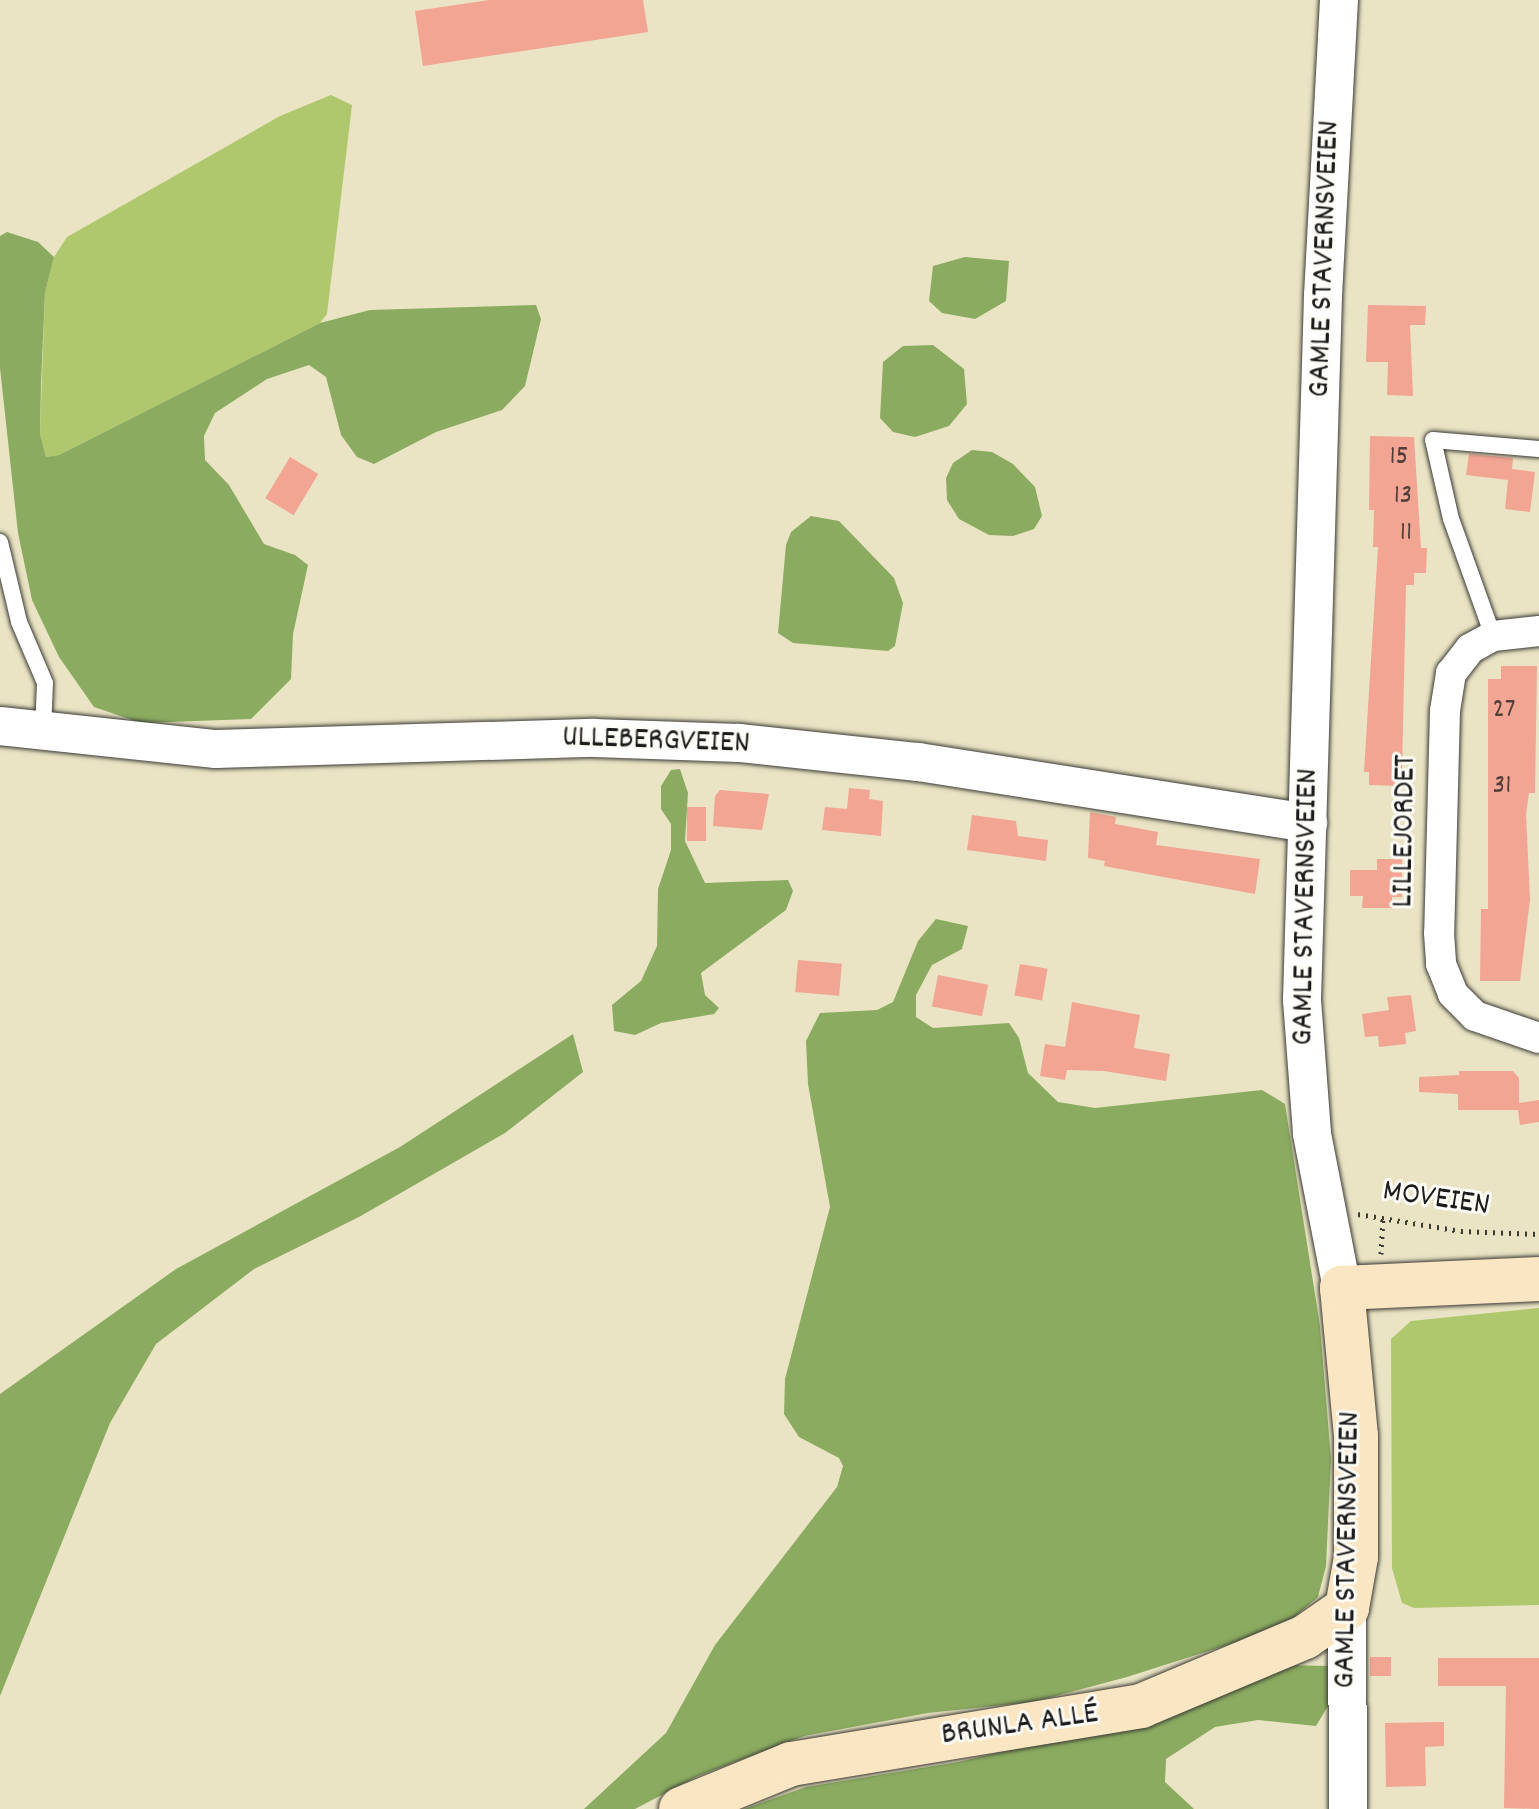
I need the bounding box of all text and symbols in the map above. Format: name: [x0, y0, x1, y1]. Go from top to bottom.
street label: GAMLE STAVERNSVEIEN: [1302, 120, 1350, 398]
house number: 15: [1389, 441, 1409, 475]
house number: 13: [1394, 480, 1412, 514]
house number: 11: [1400, 517, 1412, 551]
house number: 27: [1493, 694, 1515, 728]
street label: ULLEBERGVEIEN: [562, 720, 750, 764]
street label: LILLEJORDET: [1385, 754, 1427, 908]
street label: GAMLE STAVERNSVEIEN: [1285, 768, 1329, 1046]
house number: 31: [1493, 770, 1511, 804]
street label: MOVEIEN: [1380, 1174, 1492, 1226]
street label: GAMLE STAVERNSVEIEN: [1327, 1411, 1371, 1689]
street label: BRUNLA ALLÉ: [939, 1696, 1101, 1756]

